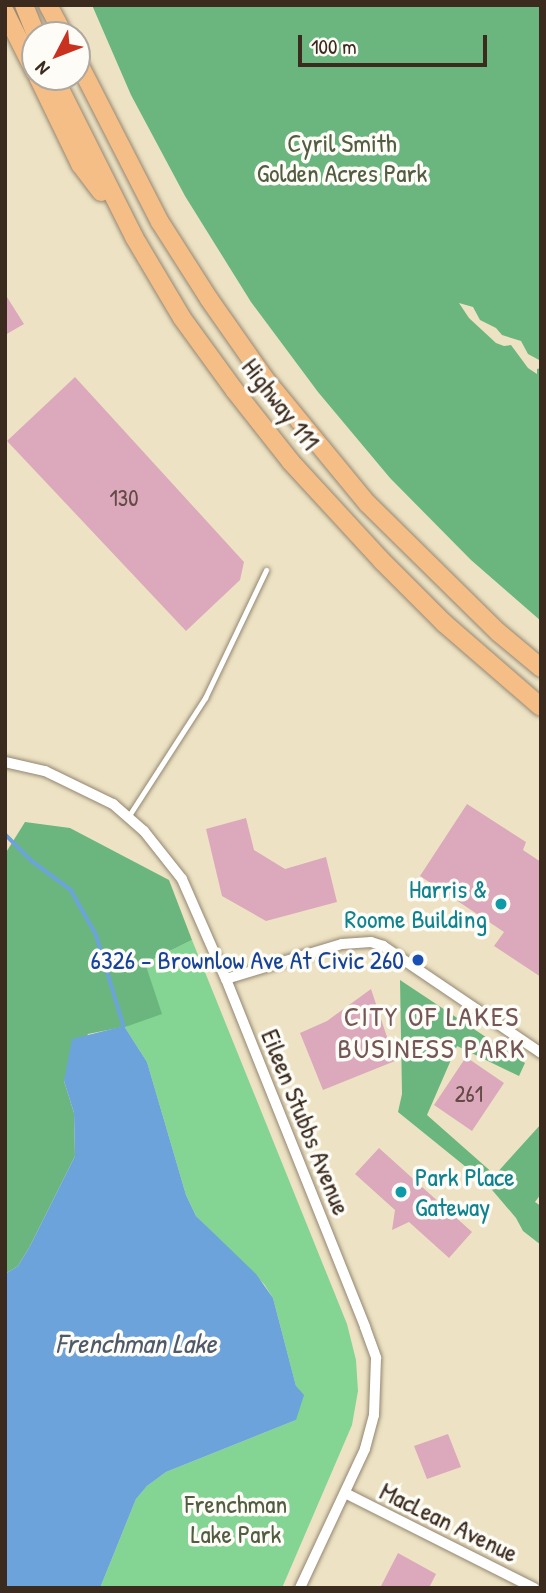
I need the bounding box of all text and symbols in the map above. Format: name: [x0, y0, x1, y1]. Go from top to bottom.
north arrow: [21, 21, 91, 91]
scale bar: [301, 21, 490, 65]
text: 100 m: [311, 32, 357, 61]
text: N: [29, 56, 55, 81]
park label: Cyril Smith Golden Acres Park: [257, 127, 427, 188]
street label: Highway 111: [235, 352, 327, 456]
house number: 130: [110, 484, 138, 512]
place label: Harris & Roome Building: [345, 873, 487, 934]
marker: Harris & Roome Building: [493, 896, 509, 912]
place label: 6326 - Brownlow Ave At Civic 260: [91, 944, 404, 976]
marker: 6326 - Brownlow Ave At Civic 260: [410, 952, 426, 968]
district label: CITY OF LAKES BUSINESS PARK: [339, 999, 525, 1065]
street label: Eileen Stubbs Avenue: [255, 1025, 357, 1219]
house number: 261: [455, 1080, 483, 1108]
place label: Park Place Gateway: [415, 1161, 515, 1222]
marker: Park Place Gateway: [393, 1184, 409, 1200]
water label: Frenchman Lake: [56, 1326, 216, 1360]
street label: MacLean Avenue: [375, 1475, 523, 1569]
park label: Frenchman Lake Park: [185, 1488, 287, 1550]

